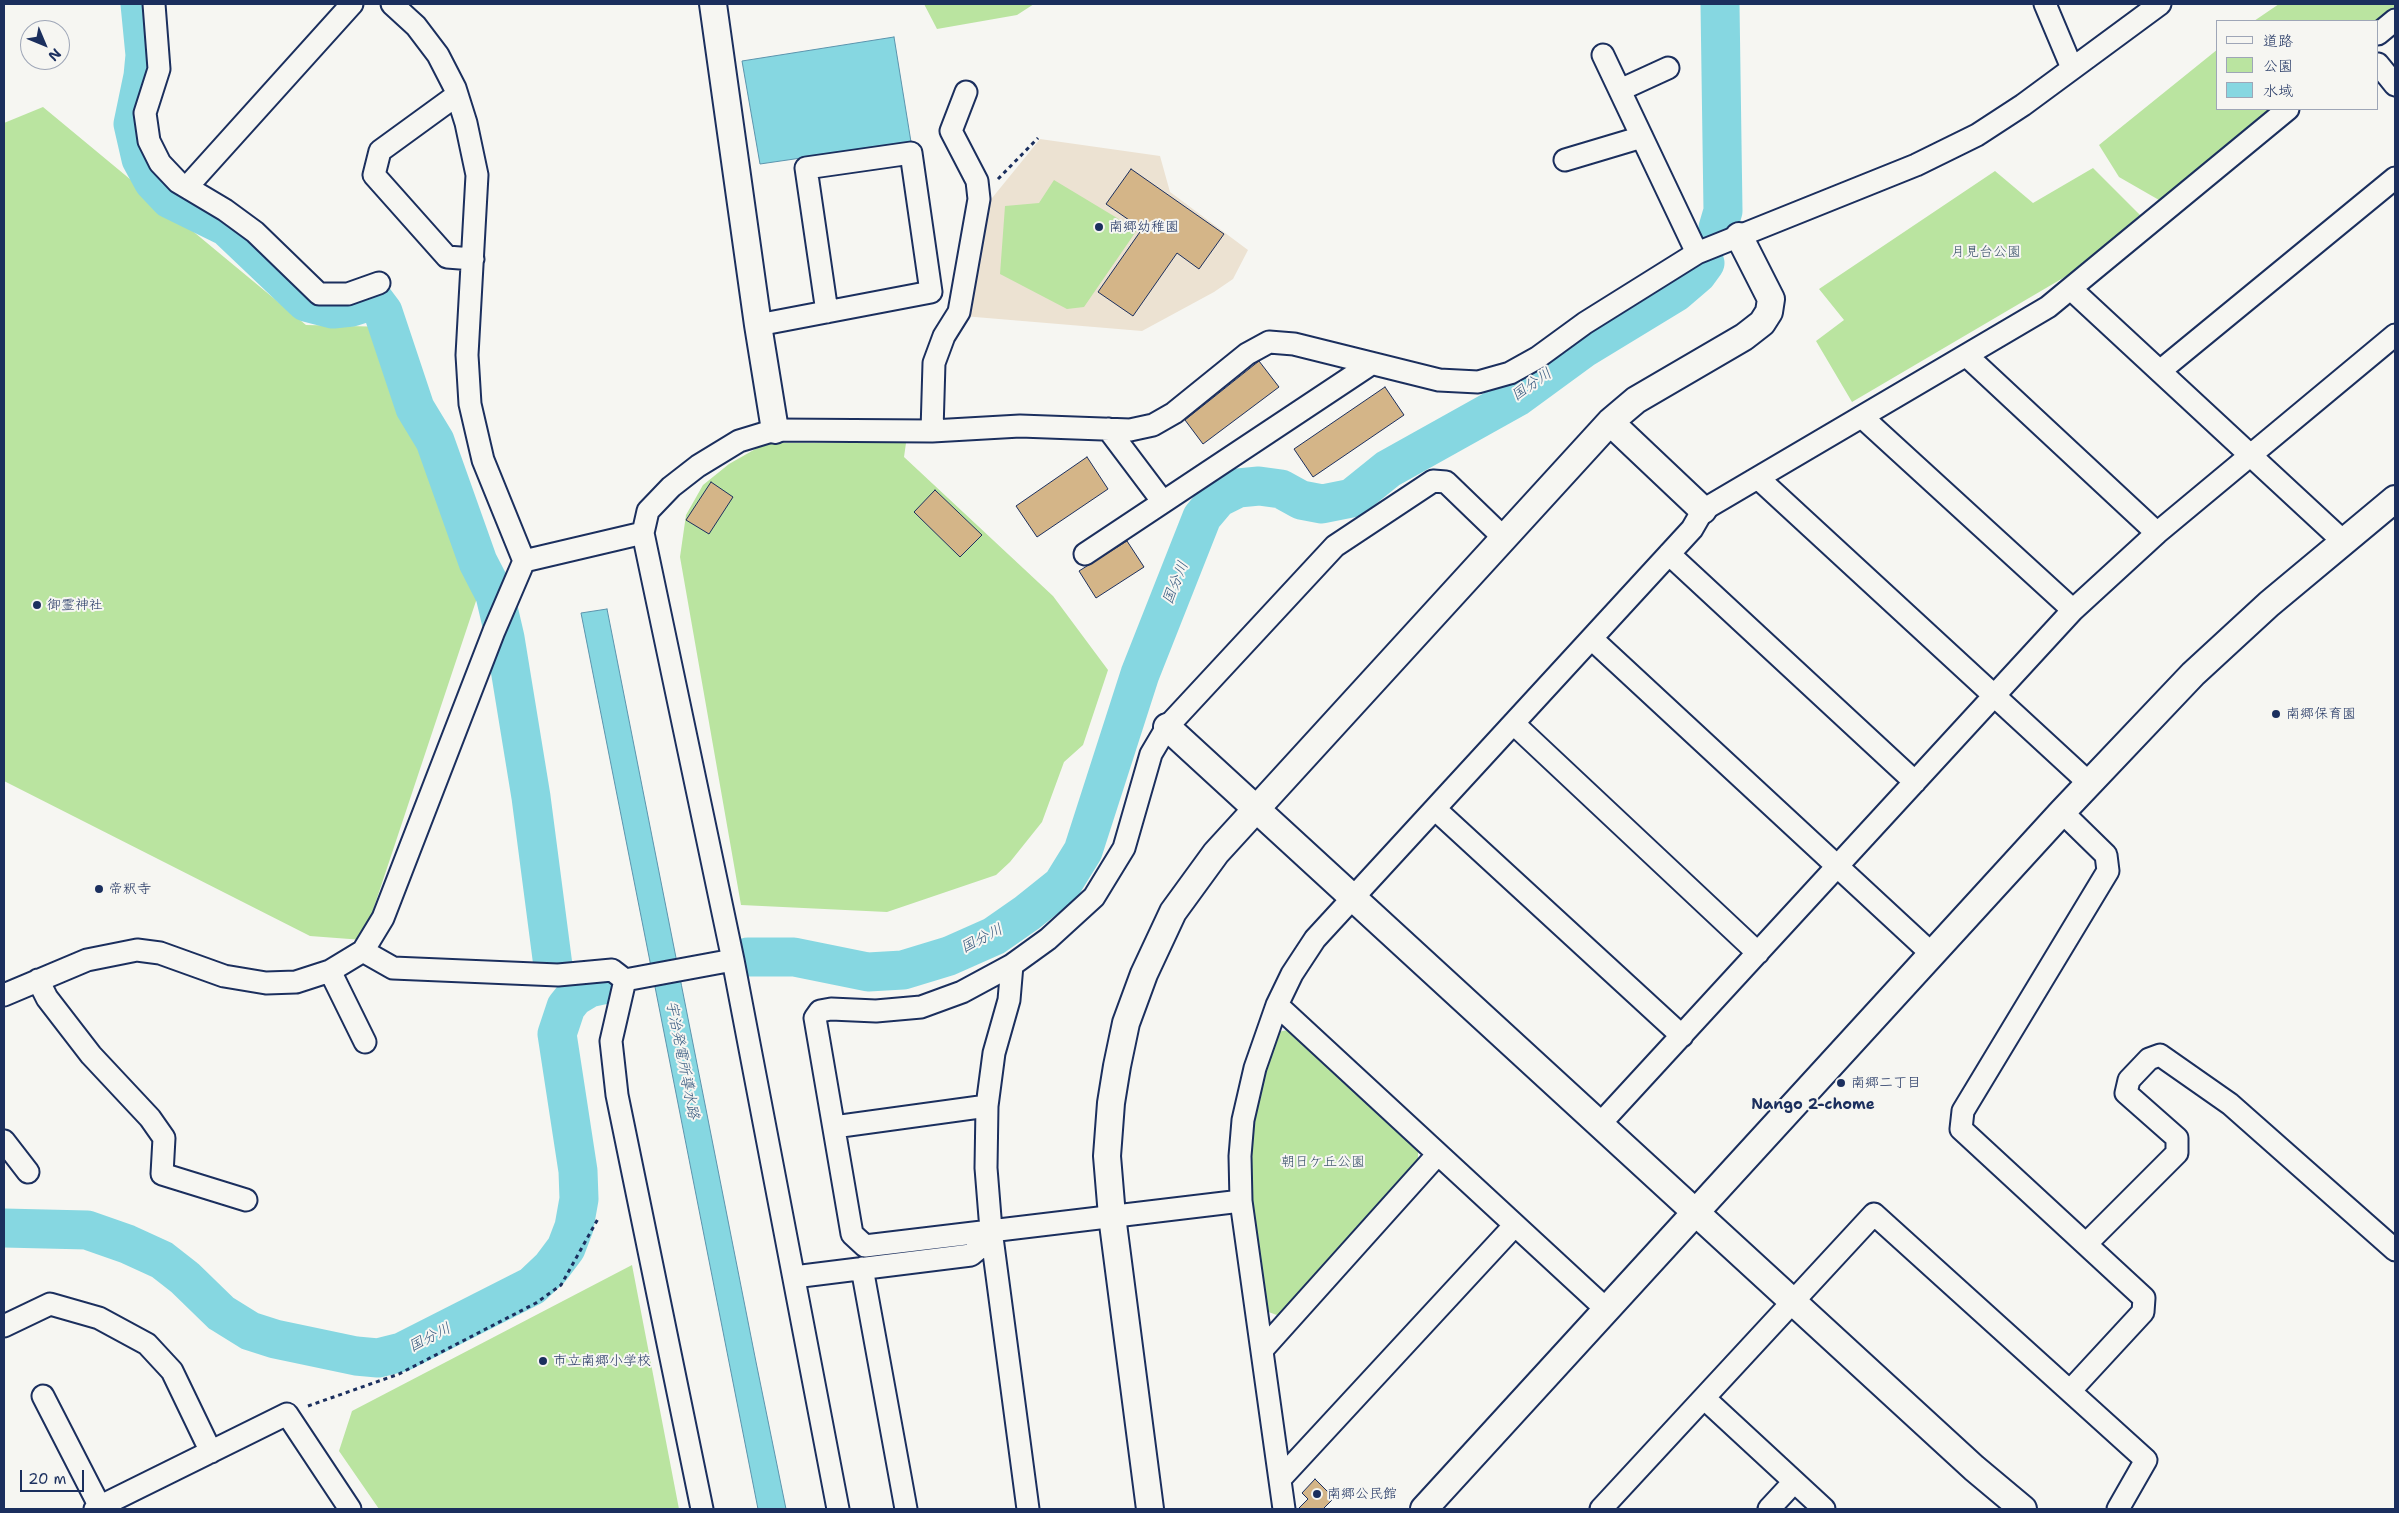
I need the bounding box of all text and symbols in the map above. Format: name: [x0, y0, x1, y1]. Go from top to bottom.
north arrow: [20, 20, 70, 70]
legend: [2216, 20, 2379, 110]
text: 道路: [2263, 31, 2293, 51]
text: N: [45, 45, 65, 65]
text: 公園: [2263, 56, 2293, 76]
text: 水域: [2263, 81, 2293, 101]
place label: 南郷幼稚園: [1109, 219, 1179, 235]
marker: 南郷幼稚園: [1093, 221, 1105, 233]
park label: 月見台公園: [1951, 244, 2021, 260]
water label: 国分川: [1508, 365, 1556, 405]
water label: 国分川: [1159, 559, 1193, 607]
place label: 御霊神社: [47, 597, 103, 613]
marker: 御霊神社: [31, 599, 43, 611]
place label: 南郷保育園: [2286, 706, 2356, 722]
marker: 南郷保育園: [2270, 708, 2282, 720]
place label: 帝釈寺: [109, 881, 151, 897]
marker: 帝釈寺: [93, 883, 105, 895]
water label: 国分川: [958, 921, 1006, 957]
water label: 宇治発電所導水路: [662, 999, 702, 1121]
place label: 南郷二丁目: [1851, 1075, 1921, 1091]
marker: 南郷二丁目: [1835, 1077, 1847, 1089]
district label: Nango 2-chome: [1751, 1096, 1875, 1114]
park label: 朝日ケ丘公園: [1281, 1154, 1365, 1170]
water label: 国分川: [406, 1320, 454, 1356]
place label: 市立南郷小学校: [553, 1353, 651, 1369]
marker: 市立南郷小学校: [537, 1355, 549, 1367]
scale bar: [22, 1460, 86, 1492]
text: 20 m: [28, 1469, 67, 1489]
place label: 南郷公民館: [1327, 1486, 1397, 1502]
marker: 南郷公民館: [1311, 1488, 1323, 1500]

